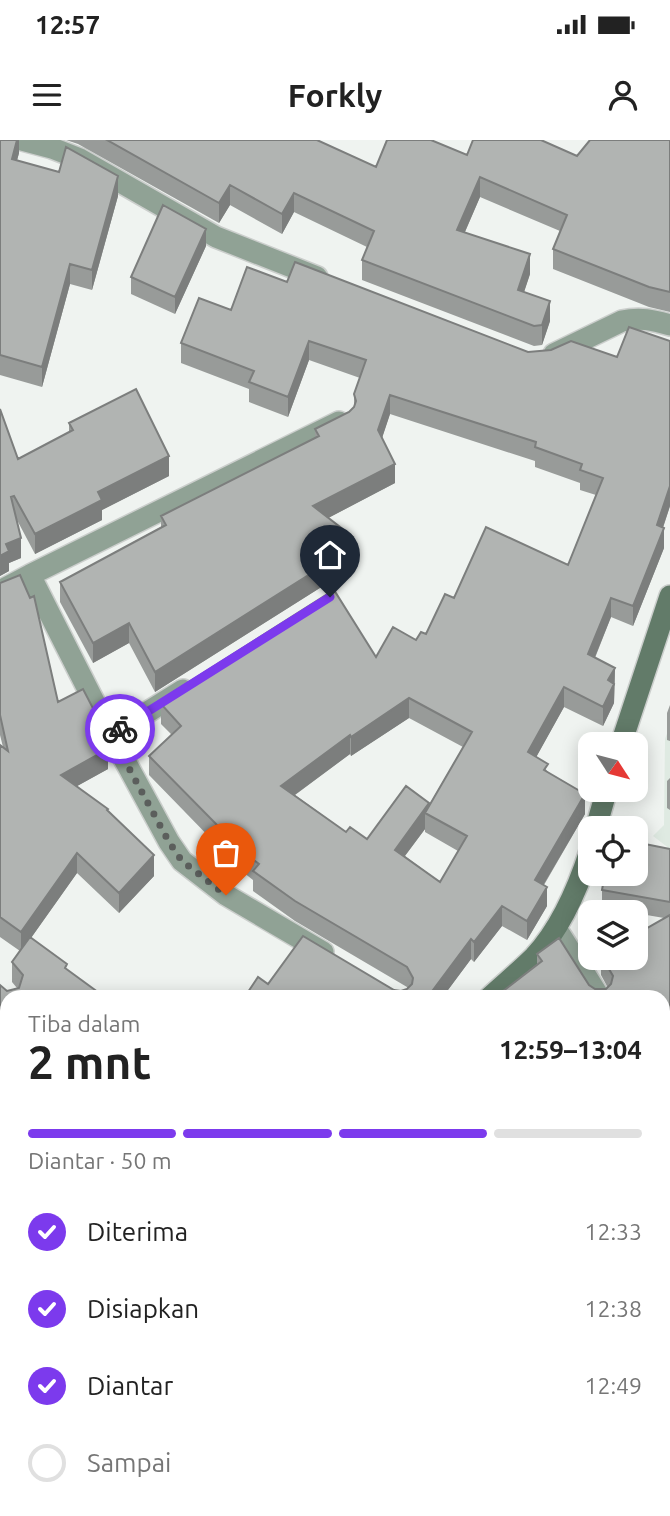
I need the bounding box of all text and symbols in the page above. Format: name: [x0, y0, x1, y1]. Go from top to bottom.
text: 12:57: [35, 10, 100, 39]
icon: menu: [28, 76, 66, 114]
icon: person: [604, 76, 642, 114]
text: Forkly: [288, 77, 382, 113]
pin: [300, 525, 360, 597]
icon: home: [311, 536, 349, 574]
courier: [85, 694, 155, 764]
icon: bike: [101, 710, 139, 748]
north arrow: [578, 732, 648, 802]
map controls: [578, 732, 648, 970]
button: locate: [578, 816, 648, 886]
pin: [196, 823, 256, 895]
icon: bag: [207, 834, 245, 872]
button: layers: [578, 900, 648, 970]
text: Tiba dalam: [28, 1011, 140, 1036]
text: 12:59–13:04: [499, 1035, 642, 1064]
text: 2 mnt: [28, 1036, 151, 1088]
text: Diantar · 50 m: [28, 1148, 172, 1173]
icon: check: [28, 1213, 66, 1251]
text: Diterima: [87, 1217, 188, 1246]
text: 12:33: [584, 1219, 642, 1244]
icon: check: [28, 1290, 66, 1328]
text: Disiapkan: [87, 1294, 199, 1323]
text: 12:38: [584, 1296, 642, 1321]
icon: check: [28, 1367, 66, 1405]
text: Diantar: [87, 1371, 173, 1400]
text: 12:49: [584, 1373, 642, 1398]
text: Sampai: [87, 1448, 171, 1477]

